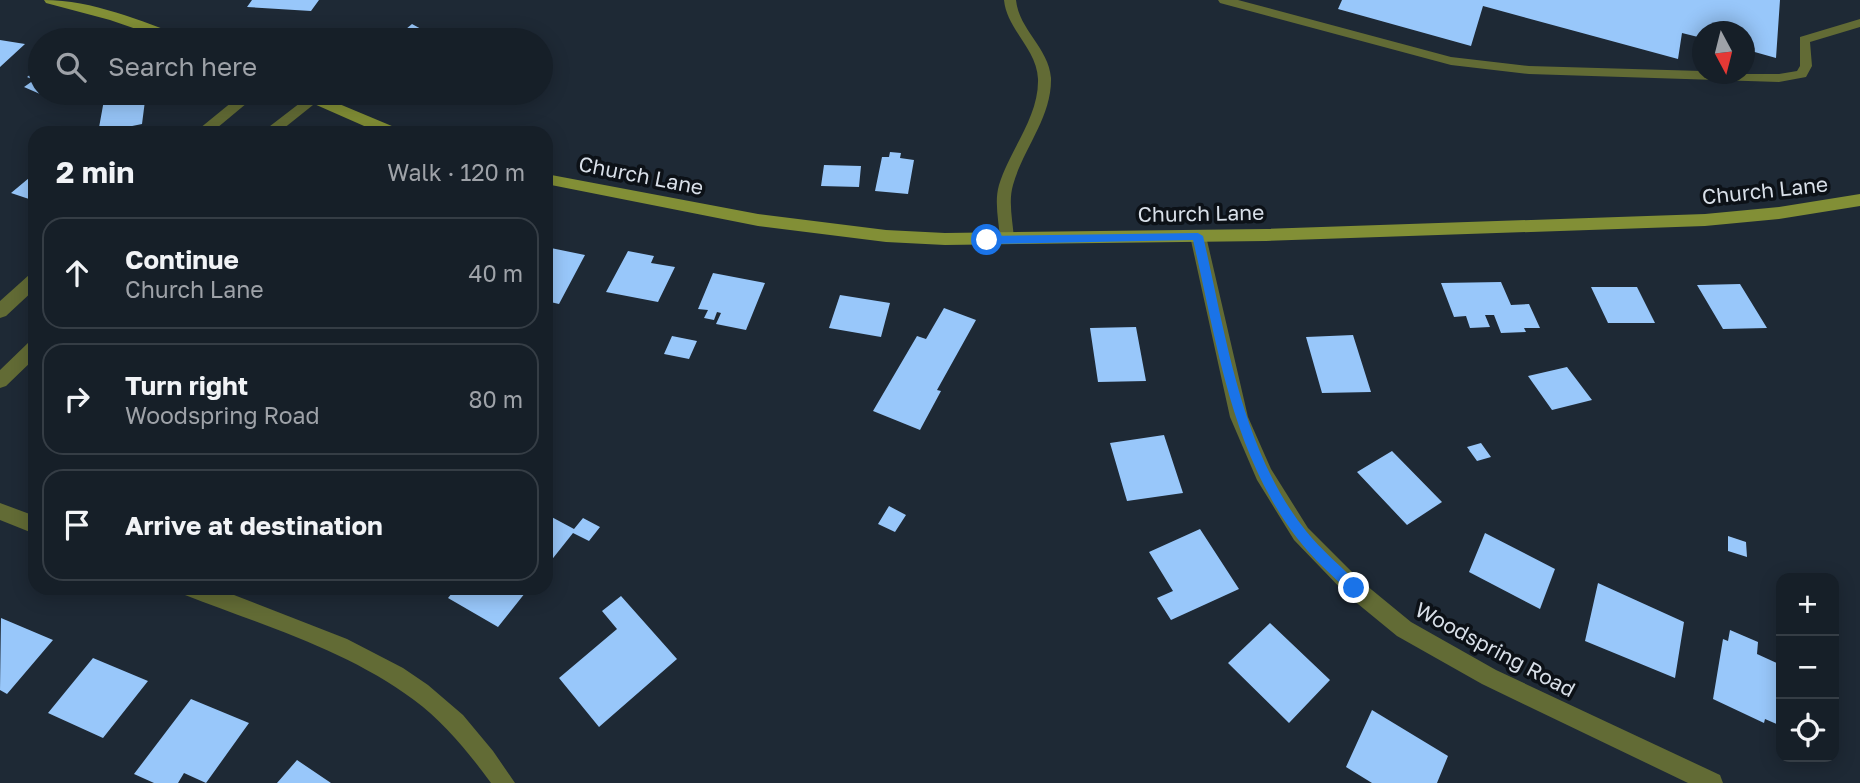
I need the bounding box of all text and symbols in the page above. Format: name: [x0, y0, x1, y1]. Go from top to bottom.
north arrow: [1692, 21, 1755, 84]
search box: [28, 28, 553, 105]
icon: search: [52, 48, 90, 86]
text: Search here: [108, 51, 257, 82]
street label: Church Lane: [577, 150, 706, 200]
text: 2 min: [56, 154, 134, 190]
text: Walk · 120 m: [387, 158, 525, 186]
street label: Church Lane: [1701, 170, 1829, 210]
street label: Church Lane: [1137, 199, 1265, 227]
route start: [971, 224, 1002, 255]
text: Continue: [125, 244, 239, 275]
icon: ahead: [58, 254, 96, 292]
text: 40 m: [469, 259, 523, 287]
text: Church Lane: [125, 275, 264, 303]
text: Turn right: [125, 370, 248, 401]
icon: right: [58, 380, 96, 418]
text: 80 m: [469, 385, 523, 413]
text: Woodspring Road: [125, 401, 320, 429]
icon: arrive: [58, 506, 96, 544]
text: Arrive at destination: [125, 510, 383, 541]
route end: [1338, 572, 1369, 603]
map controls: [1776, 573, 1839, 762]
button: +: [1776, 573, 1839, 636]
street label: Woodspring Road: [1411, 596, 1580, 702]
button: −: [1776, 636, 1839, 699]
button: locate: [1776, 699, 1839, 762]

